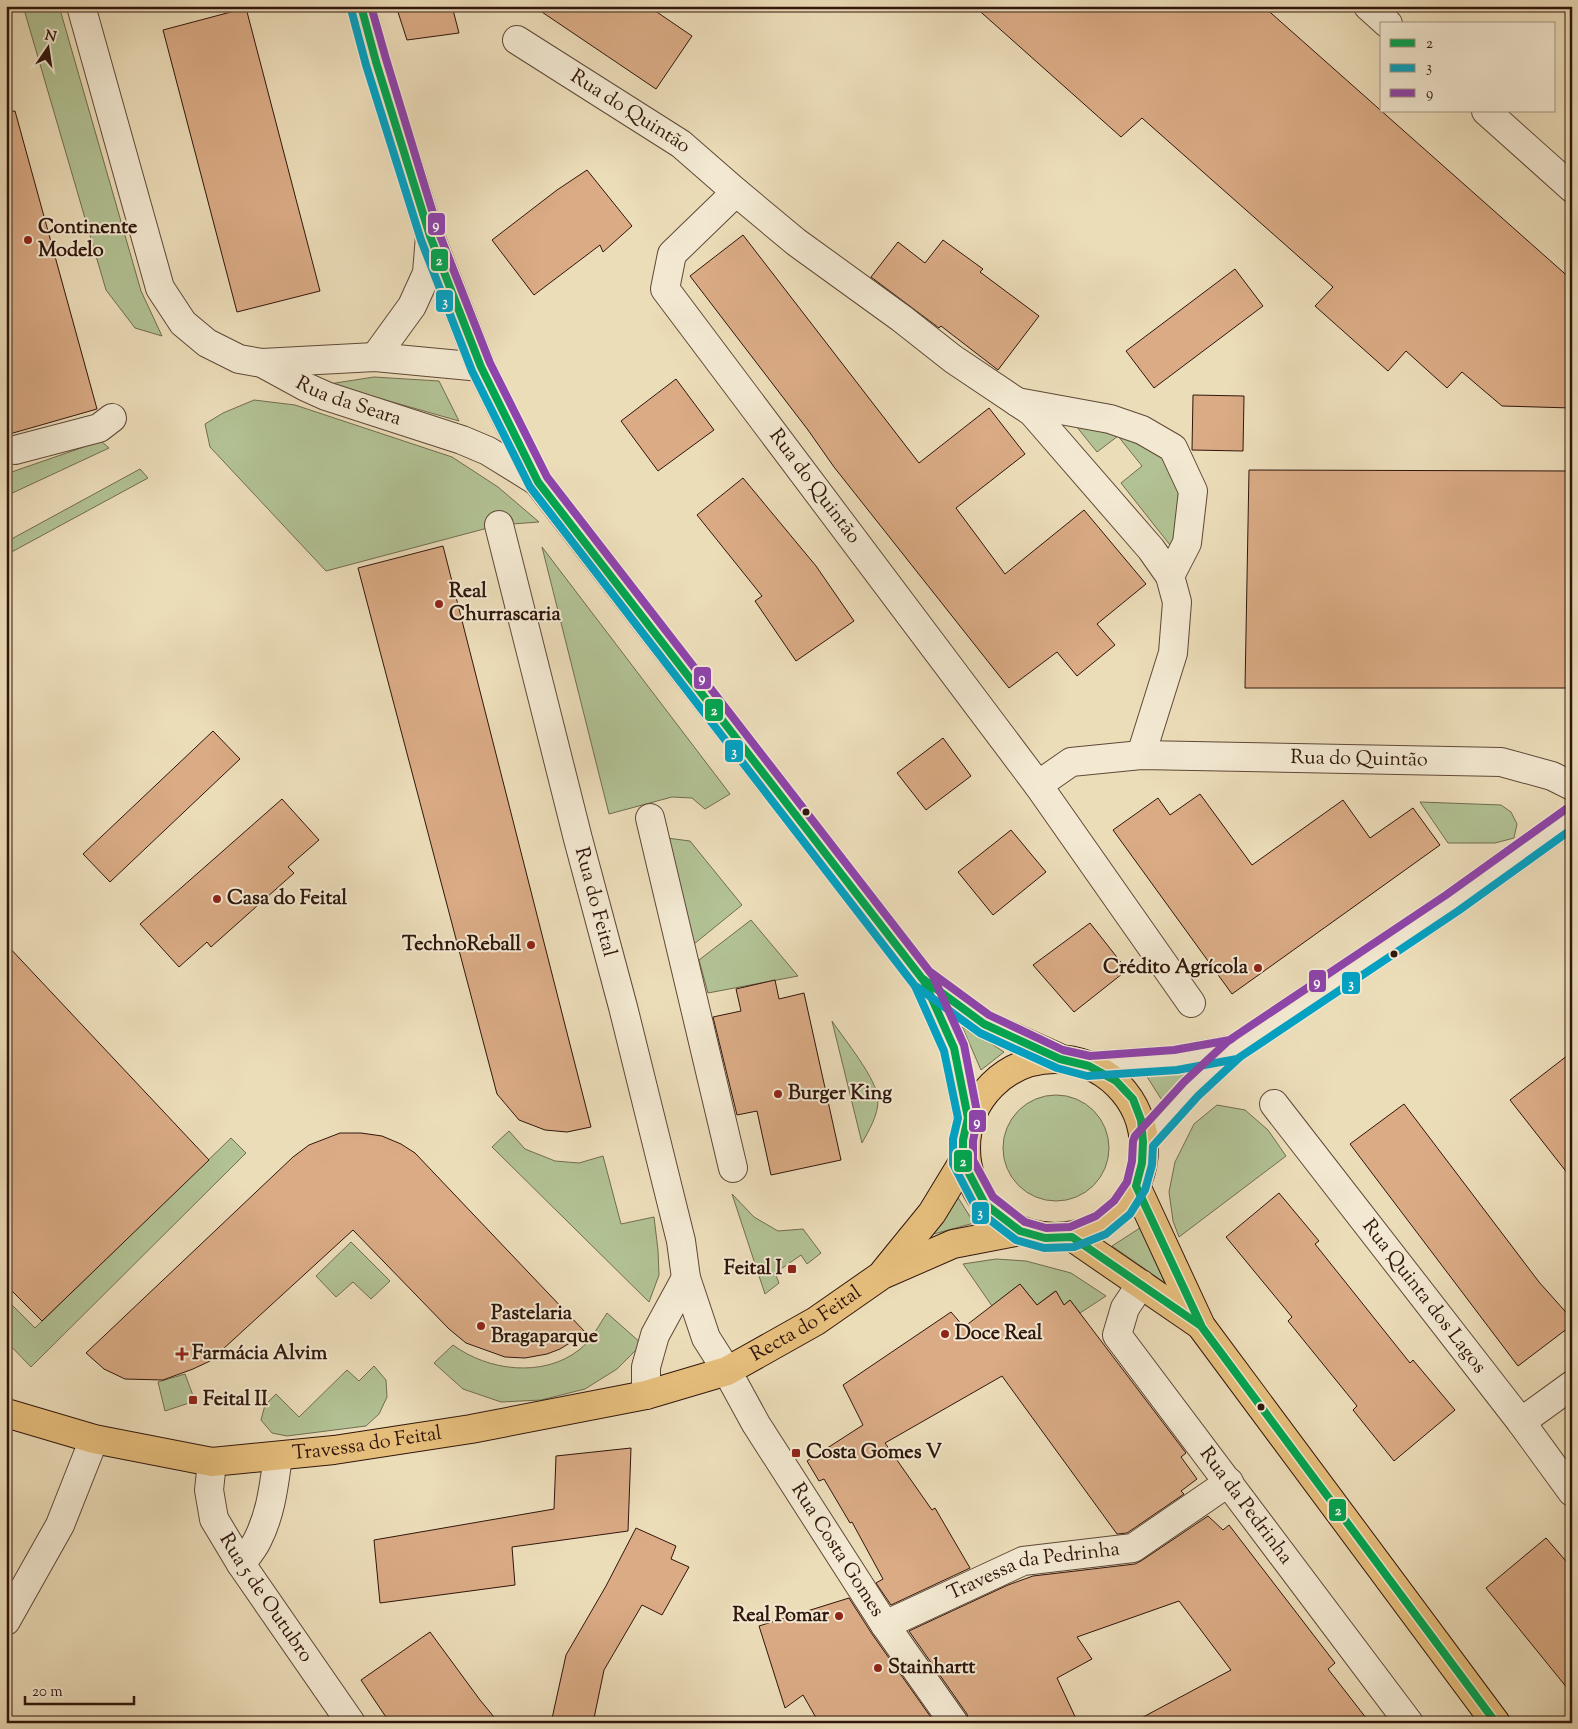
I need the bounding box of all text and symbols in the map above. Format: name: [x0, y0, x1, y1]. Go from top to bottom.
north arrow: [22, 22, 72, 72]
legend: [1380, 22, 1556, 112]
text: N: [43, 26, 58, 48]
text: 2: [1426, 34, 1433, 55]
text: 3: [1426, 58, 1432, 79]
street label: Rua do Quintão: [564, 63, 697, 161]
text: 9: [1426, 84, 1433, 105]
line badge: 9: [427, 212, 446, 236]
place label: Continente Modelo: [38, 214, 137, 266]
text: 9: [433, 216, 440, 236]
marker: Continente Modelo: [22, 234, 34, 246]
line badge: 2: [430, 248, 449, 272]
text: 2: [436, 252, 443, 272]
line badge: 3: [435, 289, 454, 313]
text: 3: [442, 293, 448, 313]
street label: Rua da Seara: [290, 369, 405, 434]
street label: Rua do Quintão: [761, 423, 867, 551]
place label: Real Churrascaria: [449, 578, 561, 630]
marker: Real Churrascaria: [433, 598, 445, 610]
line badge: 9: [693, 666, 712, 690]
text: 9: [699, 669, 706, 689]
line badge: 2: [704, 698, 724, 722]
text: 2: [711, 702, 718, 722]
line badge: 3: [724, 739, 744, 763]
text: 3: [731, 743, 737, 763]
street label: Rua do Quintão: [1290, 743, 1428, 775]
unlabelled marker: [801, 807, 811, 817]
street label: Rua do Feital: [566, 844, 624, 960]
place label: Casa do Feital: [227, 885, 347, 914]
marker: Casa do Feital: [211, 893, 223, 905]
place label: TechnoReball: [402, 931, 521, 960]
marker: TechnoReball: [525, 939, 537, 951]
unlabelled marker: [1389, 949, 1399, 959]
place label: Crédito Agrícola: [1103, 954, 1249, 983]
marker: Crédito Agrícola: [1252, 962, 1264, 974]
line badge: 9: [1308, 969, 1327, 993]
line badge: 3: [1341, 971, 1361, 995]
text: 9: [1314, 973, 1321, 993]
text: 3: [1348, 975, 1354, 995]
place label: Burger King: [788, 1080, 892, 1109]
marker: Burger King: [772, 1088, 784, 1100]
line badge: 9: [968, 1109, 987, 1133]
text: 9: [974, 1113, 981, 1133]
line badge: 2: [953, 1149, 973, 1173]
text: 2: [960, 1153, 967, 1173]
line badge: 3: [971, 1201, 990, 1225]
text: 3: [977, 1204, 983, 1224]
street label: Rua Quinta dos Lagos: [1354, 1213, 1493, 1380]
place label: Feital I: [724, 1255, 782, 1284]
marker: Feital I: [786, 1263, 798, 1275]
street label: Recta do Feital: [745, 1279, 868, 1369]
place label: Pastelaria Bragaparque: [491, 1300, 598, 1352]
marker: Pastelaria Bragaparque: [475, 1320, 487, 1332]
place label: Doce Real: [955, 1320, 1043, 1349]
marker: Doce Real: [939, 1328, 951, 1340]
place label: Farmácia Alvim: [192, 1340, 328, 1369]
marker: Farmácia Alvim: [176, 1348, 188, 1360]
place label: Feital II: [203, 1386, 268, 1415]
marker: Feital II: [187, 1394, 199, 1406]
unlabelled marker: [1256, 1402, 1266, 1412]
street label: Travessa do Feital: [291, 1419, 444, 1469]
place label: Costa Gomes V: [806, 1439, 943, 1468]
street label: Rua da Pedrinha: [1192, 1441, 1300, 1571]
marker: Costa Gomes V: [790, 1447, 802, 1459]
street label: Rua Costa Gomes: [783, 1478, 891, 1623]
line badge: 2: [1328, 1498, 1347, 1522]
text: 2: [1335, 1502, 1342, 1522]
street label: Rua 5 de Outubro: [211, 1528, 320, 1669]
street label: Travessa da Pedrinha: [943, 1535, 1121, 1608]
place label: Real Pomar: [733, 1602, 829, 1631]
marker: Real Pomar: [833, 1610, 845, 1622]
place label: Stainhartt: [888, 1654, 975, 1683]
marker: Stainhartt: [872, 1662, 884, 1674]
scale bar: [25, 1674, 134, 1706]
text: 20 m: [32, 1682, 63, 1703]

